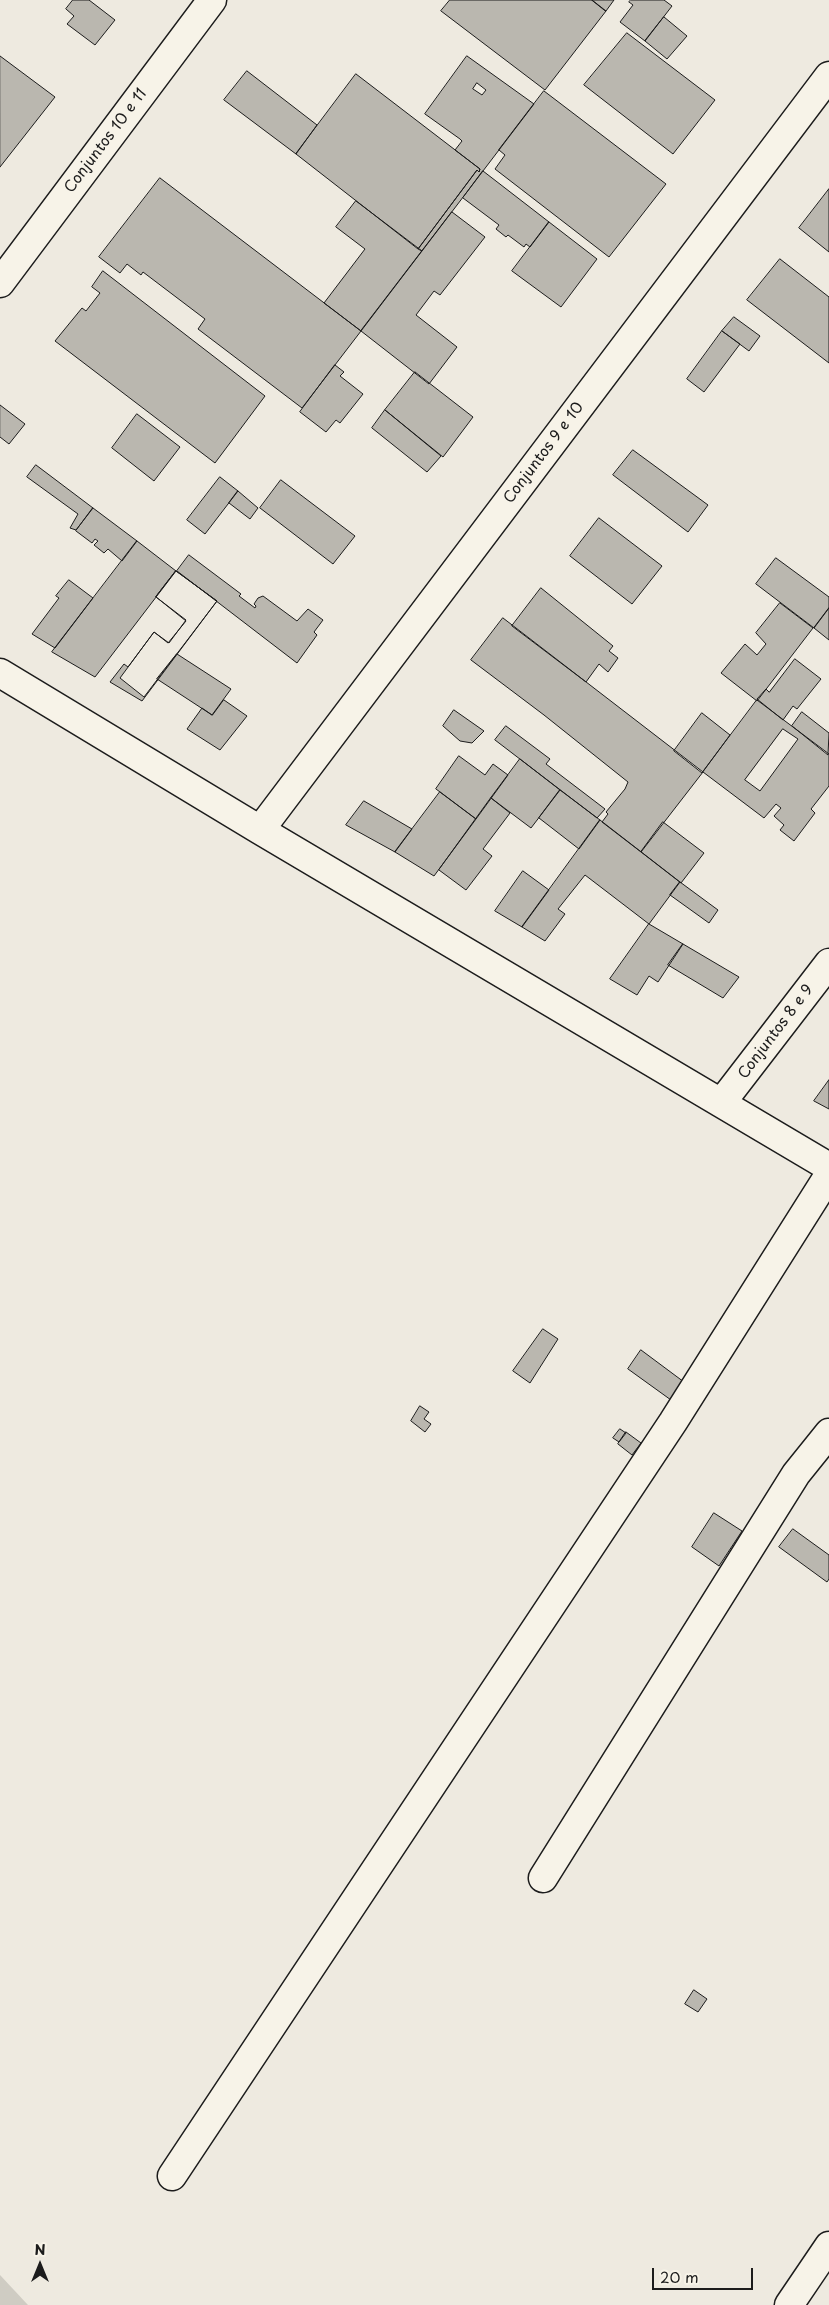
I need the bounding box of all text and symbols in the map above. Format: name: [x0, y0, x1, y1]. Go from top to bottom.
street label: Conjuntos 10 e 11: [61, 85, 151, 197]
street label: Conjuntos 9 e 10: [500, 399, 588, 507]
street label: Conjuntos 8 e 9: [735, 981, 817, 1083]
text: N: [34, 2239, 46, 2260]
north arrow: [15, 2240, 65, 2290]
scale bar: [654, 2258, 755, 2290]
text: 20 m: [660, 2265, 699, 2288]

